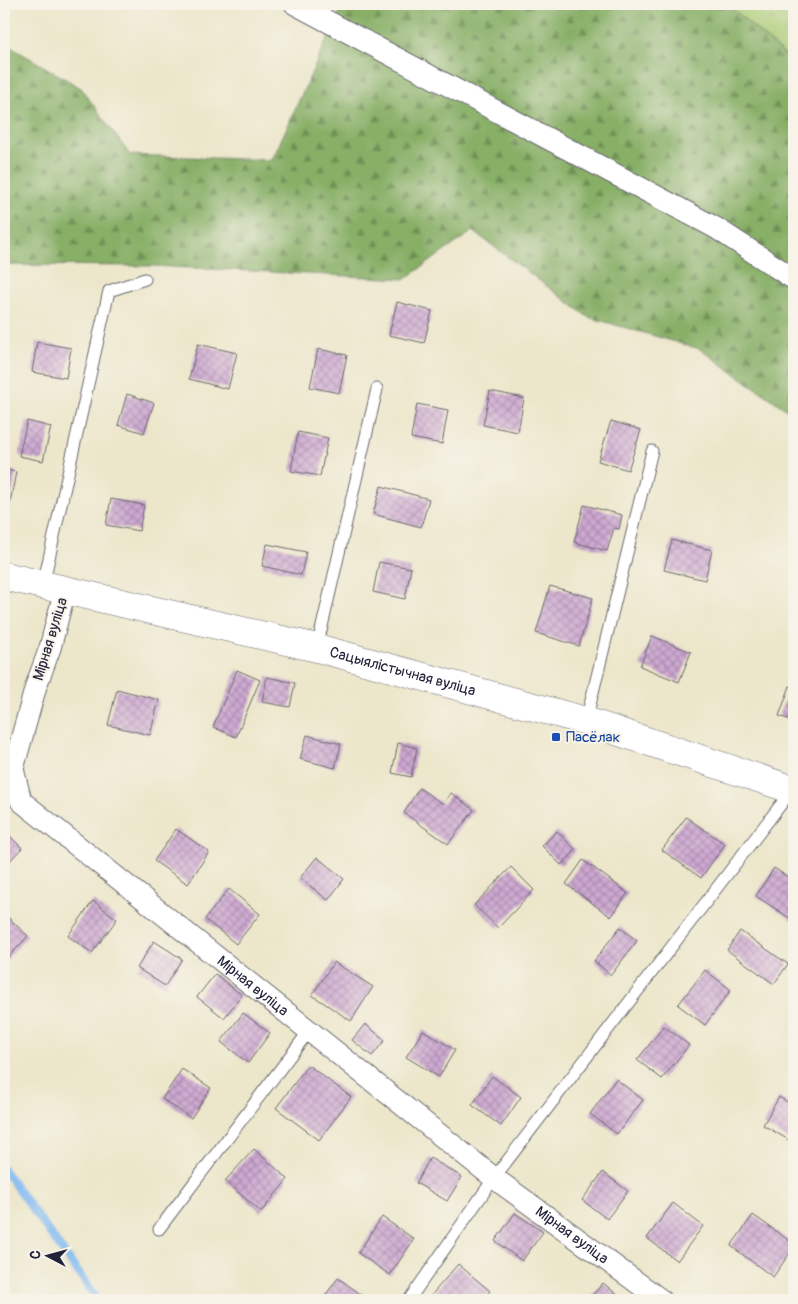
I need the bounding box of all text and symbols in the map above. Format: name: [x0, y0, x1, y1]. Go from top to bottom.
street label: Мірная вуліца: [29, 595, 72, 683]
street label: Сацыялістычная вуліца: [327, 643, 478, 701]
place label: Пасёлак: [566, 728, 621, 747]
marker: Пасёлак: [550, 731, 562, 743]
street label: Мірная вуліца: [213, 952, 292, 1020]
street label: Мірная вуліца: [531, 1202, 612, 1268]
north arrow: [22, 1232, 72, 1282]
text: С: [27, 1249, 45, 1260]

